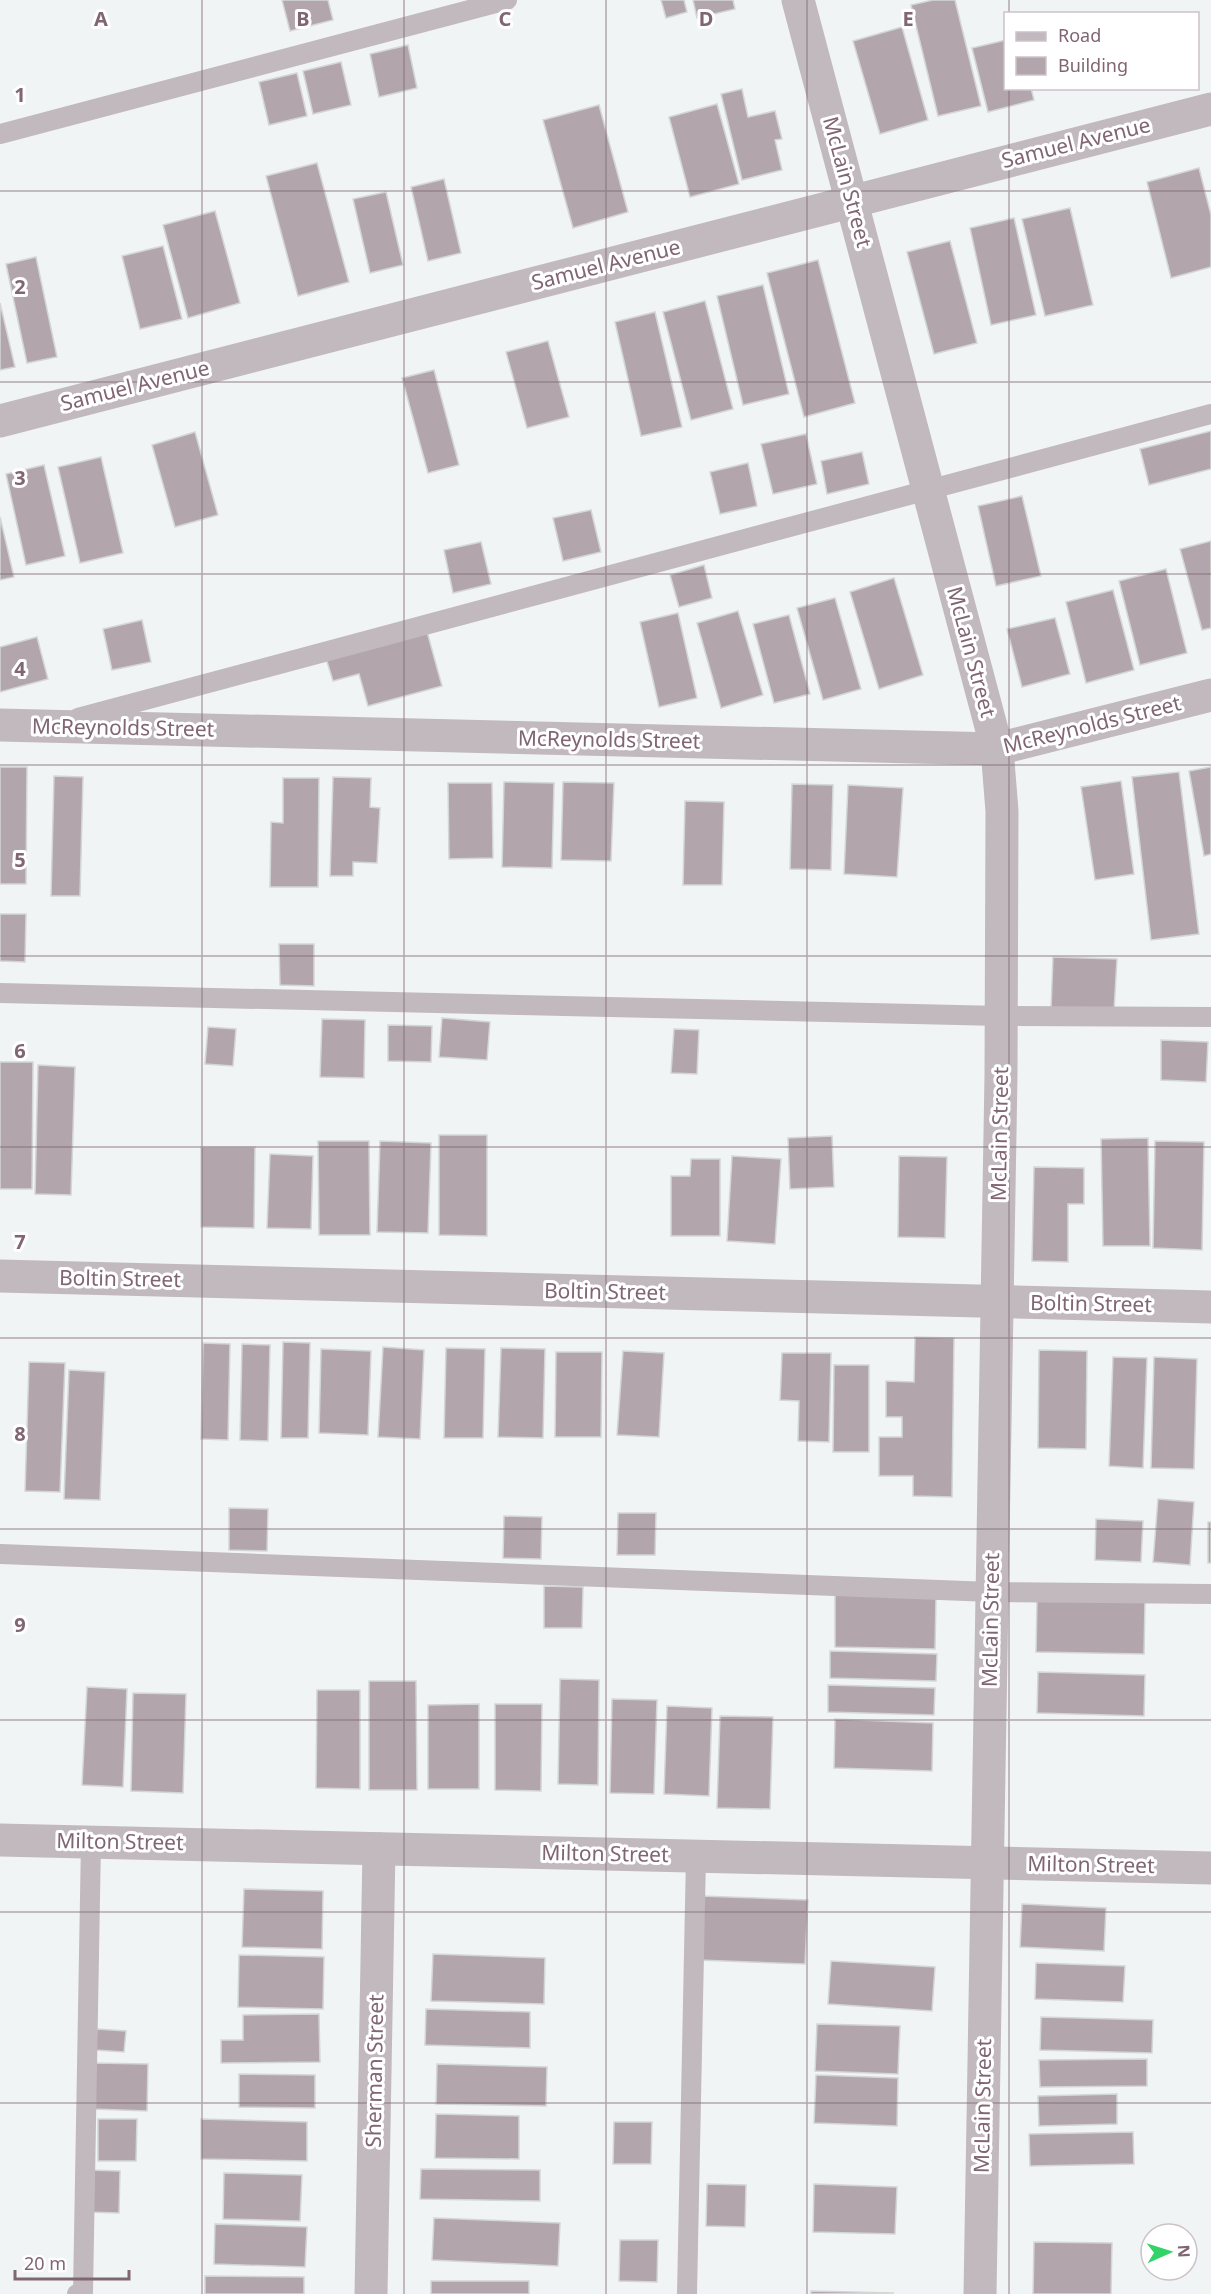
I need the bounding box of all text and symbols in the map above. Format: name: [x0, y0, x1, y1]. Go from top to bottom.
text: A: [94, 5, 108, 32]
text: B: [296, 5, 310, 32]
text: C: [499, 5, 512, 32]
text: D: [699, 5, 713, 32]
text: E: [902, 5, 914, 32]
legend: [1004, 12, 1199, 90]
text: Road: [1058, 23, 1101, 47]
text: Building: [1058, 53, 1128, 77]
text: 1: [14, 81, 26, 108]
street label: Samuel Avenue: [998, 110, 1153, 174]
street label: McLain Street: [817, 113, 879, 251]
street label: Samuel Avenue: [528, 232, 683, 296]
text: 2: [14, 273, 26, 300]
street label: Samuel Avenue: [57, 353, 212, 417]
text: 3: [14, 464, 26, 491]
street label: McLain Street: [941, 583, 1003, 721]
text: 4: [14, 655, 26, 682]
street label: McReynolds Street: [1000, 688, 1184, 760]
street label: McReynolds Street: [32, 711, 215, 743]
street label: McReynolds Street: [518, 723, 701, 755]
text: 5: [14, 846, 26, 873]
text: 6: [14, 1037, 26, 1064]
street label: McLain Street: [984, 1066, 1014, 1201]
text: 7: [14, 1228, 26, 1255]
street label: Boltin Street: [59, 1263, 182, 1293]
street label: Boltin Street: [544, 1276, 667, 1306]
street label: Boltin Street: [1030, 1288, 1153, 1318]
text: 8: [14, 1420, 26, 1447]
street label: McLain Street: [975, 1552, 1005, 1687]
text: 9: [14, 1611, 26, 1638]
street label: Milton Street: [56, 1826, 184, 1856]
street label: Milton Street: [541, 1838, 669, 1868]
street label: Milton Street: [1027, 1849, 1155, 1879]
street label: Sherman Street: [359, 1994, 389, 2148]
street label: McLain Street: [967, 2038, 997, 2173]
north arrow: [1139, 2222, 1199, 2282]
scale bar: [15, 2243, 129, 2281]
text: N: [1173, 2244, 1195, 2258]
text: 20 m: [24, 2251, 66, 2275]

